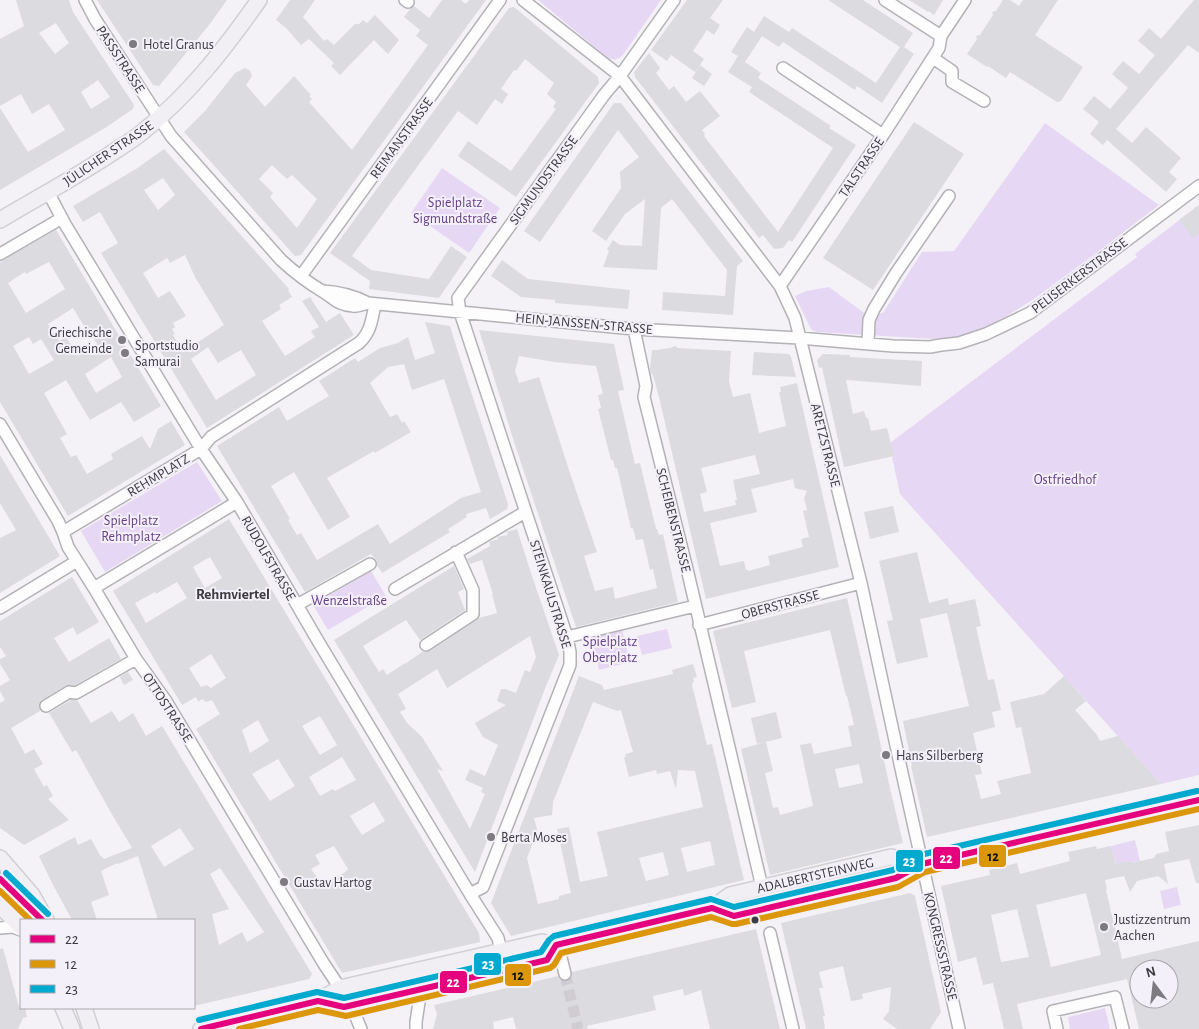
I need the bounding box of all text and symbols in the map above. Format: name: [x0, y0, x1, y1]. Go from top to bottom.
street label: PASSSTRASSE: [93, 23, 147, 96]
marker: Hotel Granus: [127, 38, 139, 50]
place label: Hotel Granus: [143, 38, 214, 52]
street label: REIMANSTRASSE: [368, 95, 436, 182]
street label: JÜLICHER STRASSE: [59, 116, 156, 189]
street label: SIGMUNDSTRASSE: [507, 133, 581, 228]
street label: TALSTRASSE: [837, 135, 887, 200]
park label: Spielplatz Sigmundstraße: [413, 196, 497, 226]
street label: PELISERKERSTRASSE: [1029, 235, 1130, 316]
street label: HEIN-JANSSEN-STRASSE: [515, 311, 653, 337]
place label: Griechische Gemeinde: [49, 326, 112, 356]
marker: Griechische Gemeinde: [116, 334, 128, 346]
place label: Sportstudio Samurai: [135, 339, 199, 369]
marker: Sportstudio Samurai: [119, 347, 131, 359]
street label: ARETZSTRASSE: [808, 402, 842, 489]
street label: REHMPLATZ: [125, 452, 192, 500]
street label: SCHEIBENSTRASSE: [653, 467, 693, 574]
park label: Ostfriedhof: [1034, 473, 1097, 487]
park label: Spielplatz Rehmplatz: [101, 514, 161, 544]
street label: RUDOLFSTRASSE: [238, 514, 298, 603]
street label: STEINKAULSTRASSE: [527, 538, 573, 650]
district label: Rehmviertel: [196, 587, 270, 602]
street label: OBERSTRASSE: [740, 588, 821, 622]
park label: Wenzelstraße: [311, 594, 387, 608]
park label: Spielplatz Oberplatz: [583, 635, 637, 665]
street label: OTTOSTRASSE: [140, 670, 195, 745]
marker: Hans Silberberg: [880, 749, 892, 761]
place label: Hans Silberberg: [896, 749, 983, 763]
marker: Berta Moses: [485, 831, 497, 843]
place label: Berta Moses: [501, 831, 567, 845]
line badge: 12: [978, 844, 1007, 868]
line badge: 22: [932, 846, 961, 870]
line badge: 23: [895, 849, 924, 873]
text: 12: [987, 850, 999, 864]
text: 22: [939, 852, 953, 866]
text: 23: [903, 855, 915, 869]
street label: ADALBERTSTEINWEG: [755, 856, 875, 896]
marker: Gustav Hartog: [278, 876, 290, 888]
place label: Gustav Hartog: [294, 876, 372, 890]
street label: KONGRESSSTRASSE: [921, 891, 959, 1002]
place label: Justizzentrum Aachen: [1114, 913, 1191, 943]
unlabelled marker: [750, 915, 760, 925]
legend: [20, 919, 195, 1009]
marker: Justizzentrum Aachen: [1098, 921, 1110, 933]
text: 22: [65, 932, 79, 947]
line badge: 23: [473, 952, 502, 976]
text: 12: [65, 957, 77, 972]
text: 23: [482, 958, 494, 972]
north arrow: [1129, 959, 1179, 1009]
line badge: 12: [504, 963, 532, 987]
text: N: [1144, 964, 1157, 980]
text: 12: [512, 969, 524, 983]
line badge: 22: [439, 970, 468, 994]
text: 22: [446, 976, 460, 990]
text: 23: [65, 982, 78, 997]

